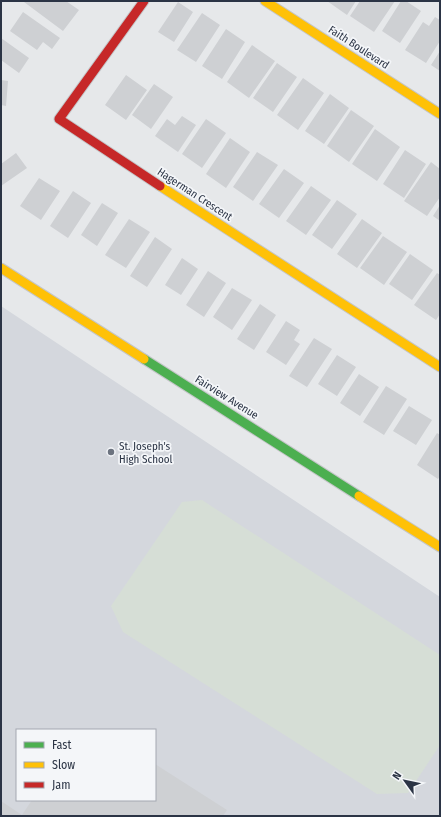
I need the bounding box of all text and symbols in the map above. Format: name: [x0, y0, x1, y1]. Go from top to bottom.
street label: Faith Boulevard: [326, 23, 391, 72]
street label: Hagerman Crescent: [155, 165, 235, 224]
street label: Fairview Avenue: [193, 373, 261, 422]
place label: St. Joseph's High School: [119, 440, 173, 466]
marker: St. Joseph's High School: [106, 447, 116, 457]
legend: [16, 729, 156, 801]
text: Fast: [52, 738, 71, 752]
text: Slow: [52, 758, 75, 772]
north arrow: [385, 761, 425, 801]
text: N: [390, 770, 404, 782]
text: Jam: [52, 778, 70, 792]

